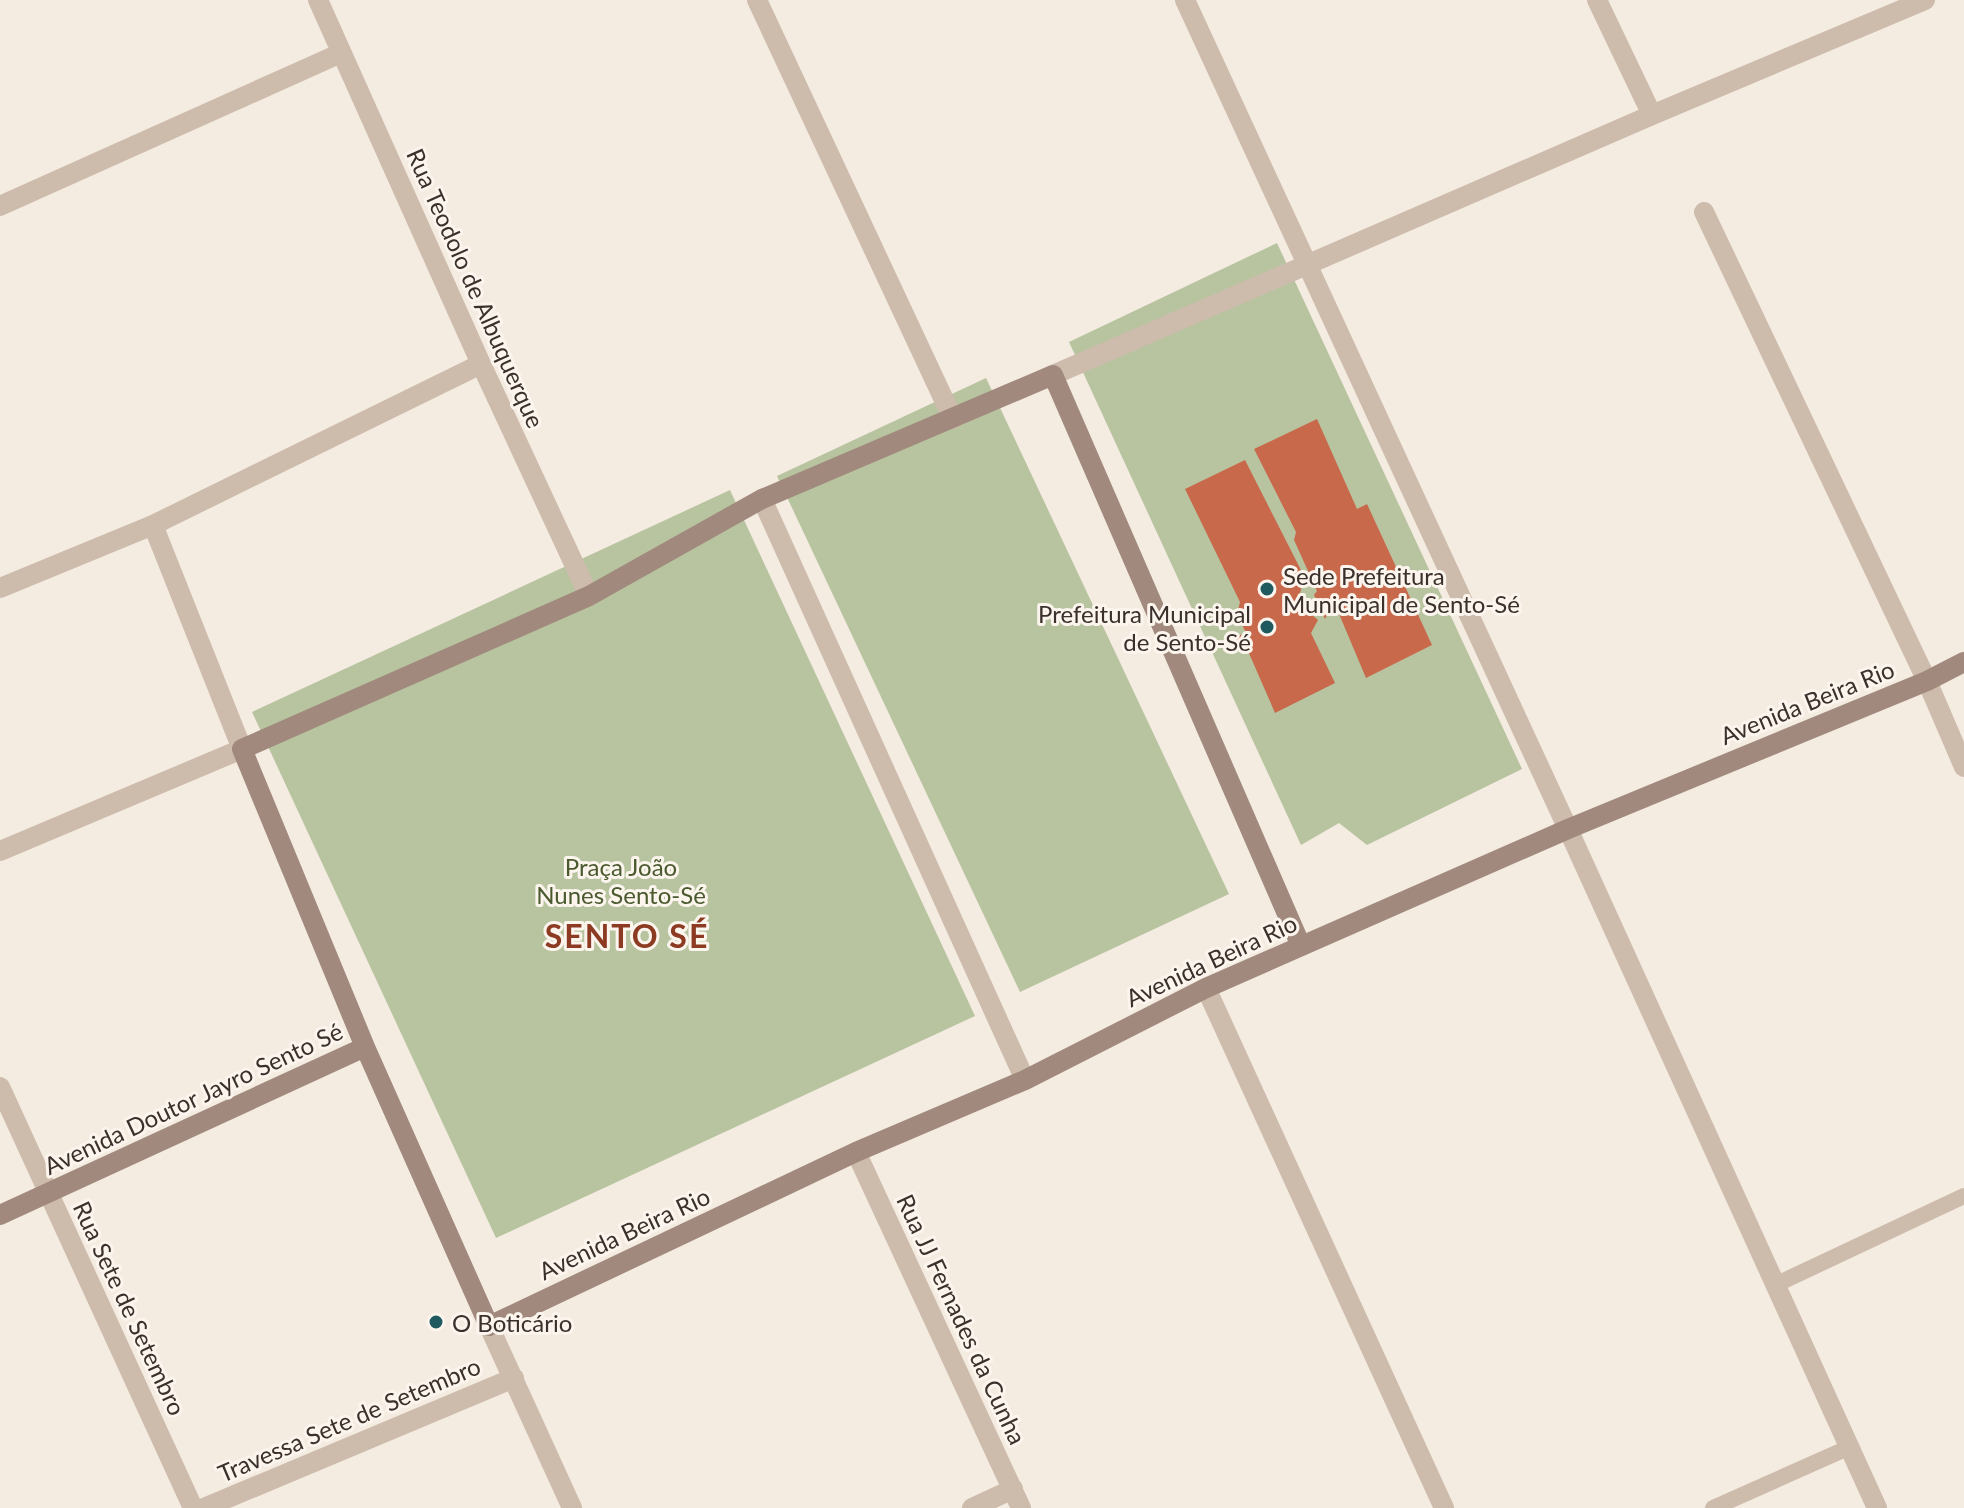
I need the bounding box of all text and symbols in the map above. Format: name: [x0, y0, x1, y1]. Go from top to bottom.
street label: Rua Teodolo de Albuquerque: [401, 144, 551, 432]
place label: Sede Prefeitura Municipal de Sento-Sé: [1283, 561, 1520, 618]
marker: Sede Prefeitura Municipal de Sento-Sé: [1258, 580, 1276, 598]
place label: Prefeitura Municipal de Sento-Sé: [1038, 599, 1251, 656]
marker: Prefeitura Municipal de Sento-Sé: [1258, 618, 1276, 636]
street label: Avenida Beira Rio: [1716, 654, 1898, 750]
park label: Praça João Nunes Sento-Sé: [536, 852, 706, 909]
street label: Avenida Beira Rio: [1121, 908, 1301, 1012]
district label: SENTO SÉ: [545, 916, 709, 955]
street label: Avenida Doutor Jayro Sento Sé: [39, 1016, 347, 1180]
street label: Avenida Beira Rio: [534, 1181, 714, 1285]
street label: Rua JJ Fernades da Cunha: [891, 1189, 1033, 1449]
street label: Rua Sete de Setembro: [68, 1196, 192, 1420]
place label: O Boticário: [452, 1308, 572, 1337]
marker: O Boticário: [427, 1313, 445, 1331]
street label: Travessa Sete de Setembro: [213, 1351, 485, 1487]

